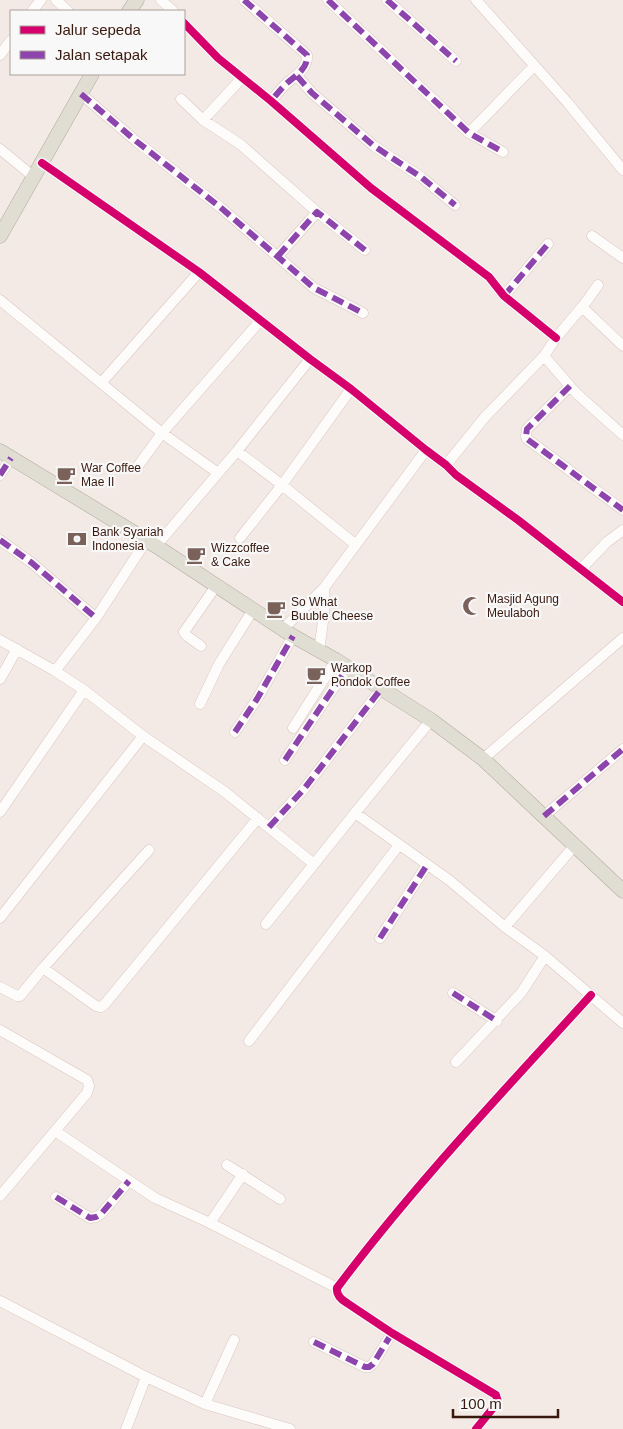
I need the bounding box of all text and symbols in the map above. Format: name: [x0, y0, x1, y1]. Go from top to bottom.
legend: [10, 10, 185, 75]
text: Jalur sepeda: [55, 21, 142, 38]
text: Jalan setapak: [55, 46, 148, 63]
place label: War Coffee Mae II: [81, 461, 141, 489]
cafe icon: War Coffee Mae II: [55, 464, 77, 486]
place label: Bank Syariah Indonesia: [92, 525, 163, 553]
bank icon: Bank Syariah Indonesia: [66, 528, 88, 550]
place label: Wizzcoffee & Cake: [211, 541, 270, 569]
cafe icon: Wizzcoffee & Cake: [185, 544, 207, 566]
place label: Masjid Agung Meulaboh: [487, 592, 559, 620]
place label: So What Buuble Cheese: [291, 595, 373, 623]
mosque icon: Masjid Agung Meulaboh: [461, 595, 483, 617]
cafe icon: So What Buuble Cheese: [265, 598, 287, 620]
place label: Warkop Pondok Coffee: [331, 661, 410, 689]
cafe icon: Warkop Pondok Coffee: [305, 664, 327, 686]
scale bar: [453, 1386, 558, 1418]
text: 100 m: [460, 1395, 502, 1412]

